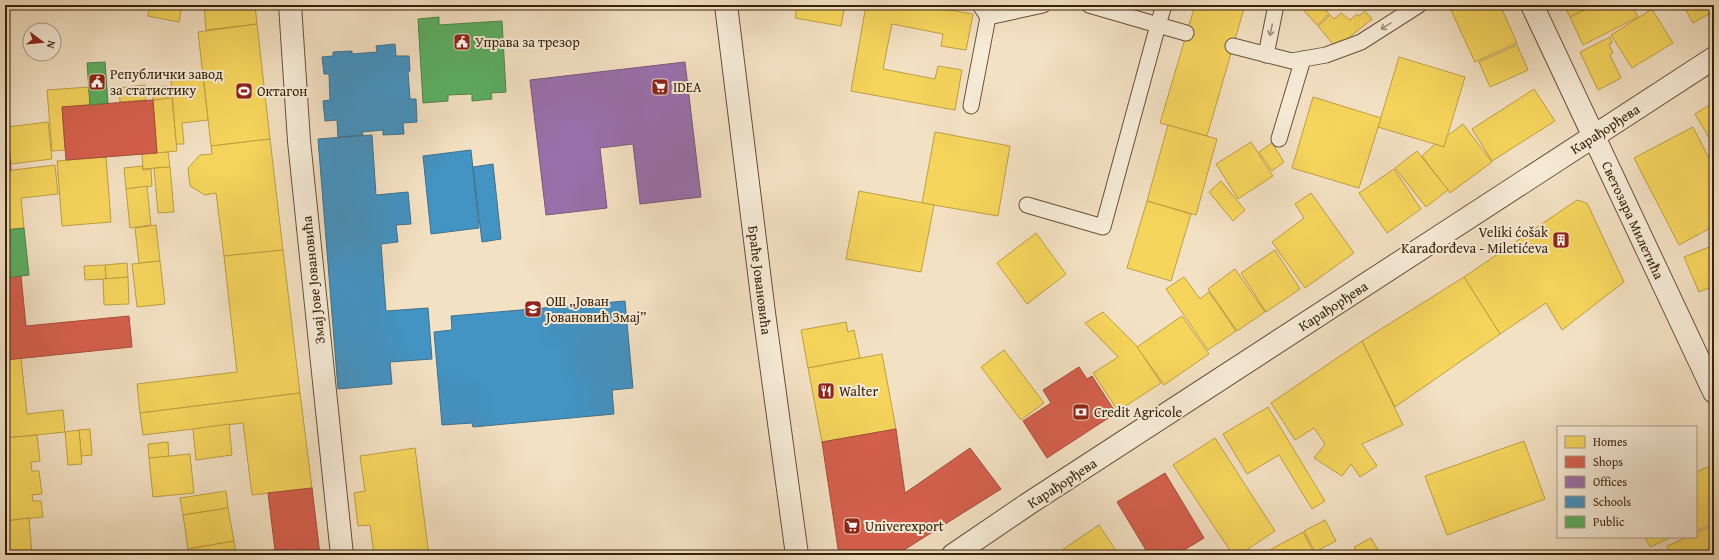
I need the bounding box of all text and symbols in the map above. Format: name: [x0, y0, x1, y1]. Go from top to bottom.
north arrow: [22, 22, 62, 62]
one-way arrow: [1381, 22, 1392, 30]
one-way arrow: [1266, 23, 1274, 36]
public building icon: Управа за трезор: [452, 32, 472, 52]
place label: Управа за трезор: [475, 32, 580, 52]
text: N: [43, 39, 60, 51]
place label: Републички завод за статистику: [110, 64, 223, 100]
public building icon: Републички завод за статистику: [87, 72, 107, 92]
supermarket icon: IDEA: [650, 77, 670, 97]
place label: IDEA: [673, 77, 702, 97]
sports icon: Октагон: [234, 81, 254, 101]
place label: Октагон: [257, 81, 307, 101]
street label: Карађорђева: [1566, 99, 1644, 159]
street label: Светозара Милетића: [1597, 158, 1669, 283]
street label: Змај Јове Јовановића: [296, 215, 330, 345]
place label: Veliki ćošak Karađorđeva - Miletićeva: [1401, 222, 1549, 258]
street label: Браће Јовановића: [743, 224, 777, 336]
building icon: Veliki ćošak Karađorđeva - Miletićeva: [1551, 230, 1571, 250]
street label: Карађорђева: [1294, 276, 1372, 336]
place label: ОШ „Јован Јовановић Змај”: [544, 291, 646, 327]
school or university icon: ОШ „Јован Јовановић Змај”: [523, 299, 543, 319]
restaurant icon: Walter: [816, 381, 836, 401]
place label: Walter: [839, 381, 878, 401]
bank icon: Credit Agricole: [1071, 402, 1091, 422]
place label: Credit Agricole: [1094, 402, 1183, 422]
legend: [1557, 426, 1697, 538]
text: Homes: [1593, 433, 1628, 450]
street label: Карађорђева: [1023, 453, 1101, 513]
text: Shops: [1593, 453, 1623, 470]
text: Offices: [1593, 473, 1627, 490]
text: Schools: [1593, 493, 1631, 510]
text: Public: [1593, 513, 1625, 530]
supermarket icon: Univerexport: [842, 516, 862, 536]
place label: Univerexport: [865, 516, 944, 536]

